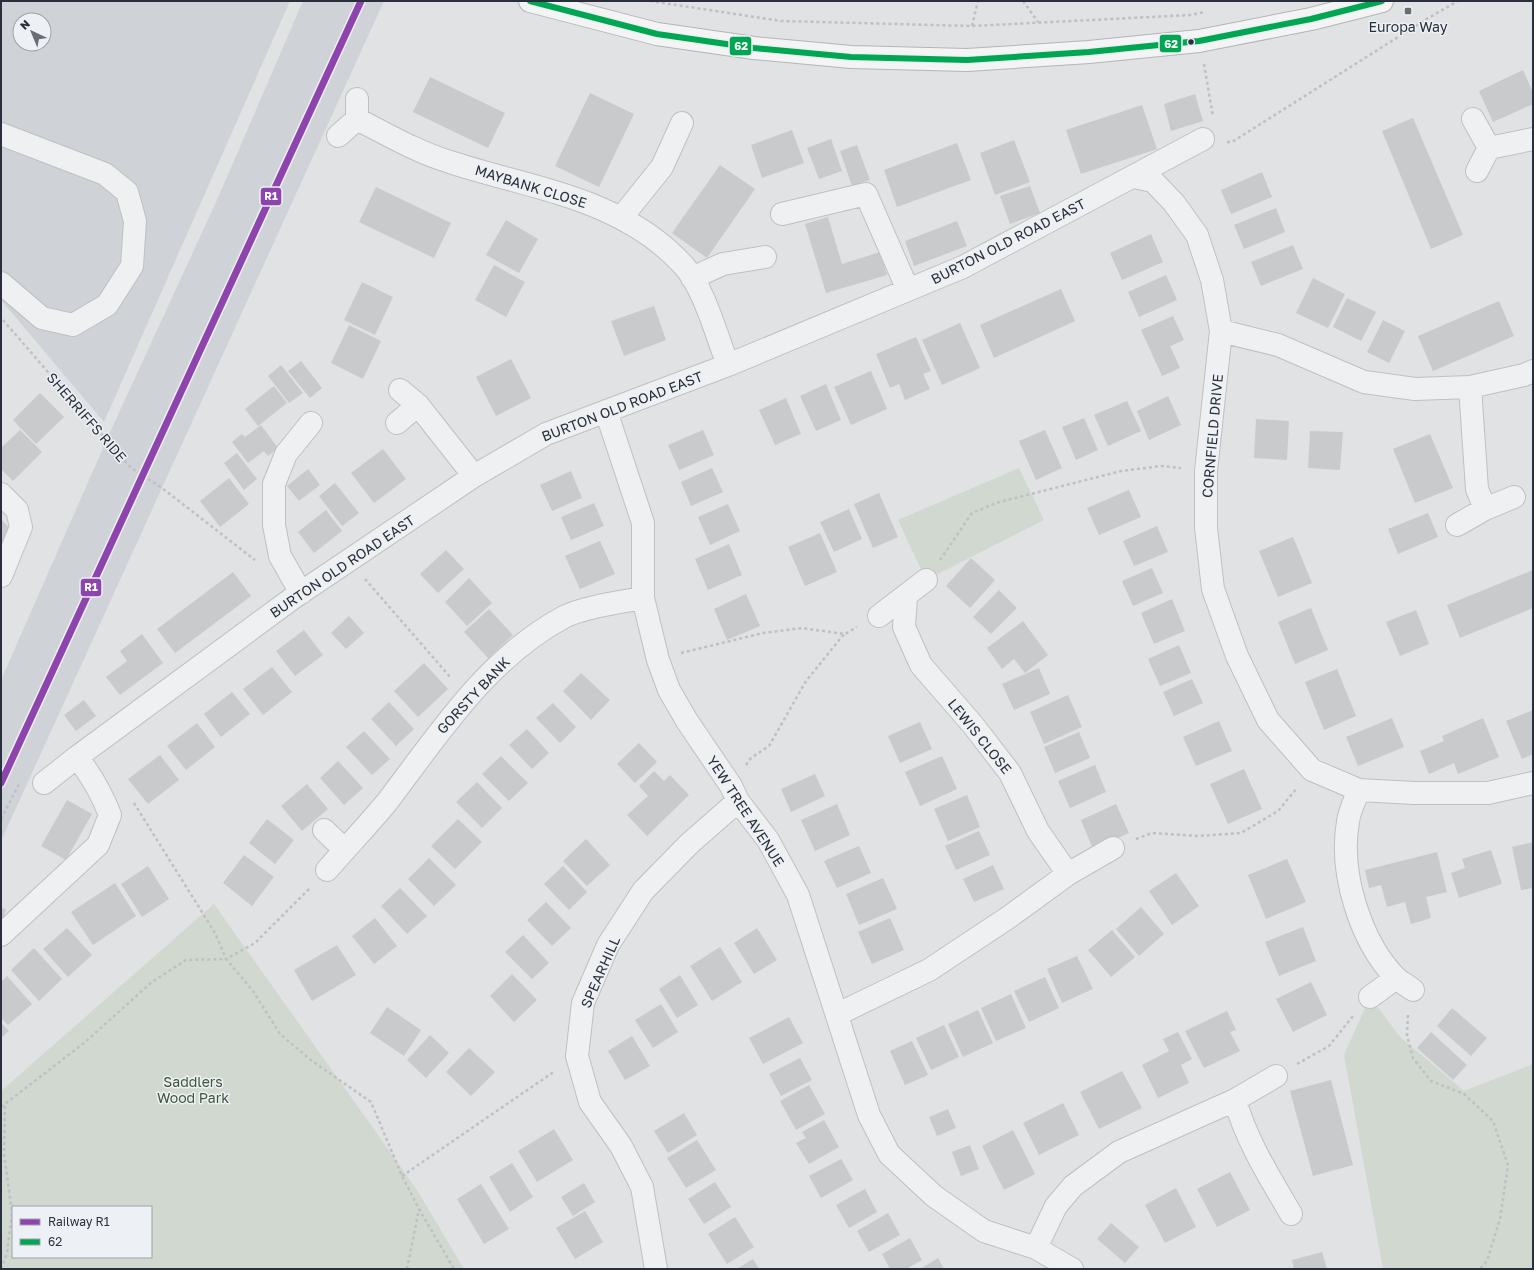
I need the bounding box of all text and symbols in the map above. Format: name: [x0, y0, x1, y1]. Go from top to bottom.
marker: Europa Way: [1403, 6, 1413, 16]
north arrow: [12, 12, 52, 52]
text: N: [17, 17, 32, 32]
place label: Europa Way: [1368, 18, 1448, 35]
line badge: 62: [1159, 34, 1182, 53]
line badge: 62: [729, 36, 752, 56]
text: 62: [1164, 37, 1178, 50]
unlabelled marker: [1186, 37, 1196, 47]
text: 62: [734, 39, 748, 52]
street label: MAYBANK CLOSE: [473, 161, 589, 211]
line badge: R1: [260, 187, 282, 206]
text: R1: [264, 189, 278, 202]
street label: BURTON OLD ROAD EAST: [928, 194, 1088, 287]
street label: BURTON OLD ROAD EAST: [539, 367, 705, 445]
street label: SHERRIFFS RIDE: [44, 369, 130, 465]
street label: CORNFIELD DRIVE: [1198, 373, 1226, 499]
street label: BURTON OLD ROAD EAST: [266, 511, 418, 621]
line badge: R1: [80, 578, 102, 597]
text: R1: [84, 580, 98, 593]
street label: GORSTY BANK: [433, 653, 513, 737]
street label: LEWIS CLOSE: [945, 695, 1015, 777]
street label: YEW TREE AVENUE: [704, 752, 788, 870]
street label: SPEARHILL: [577, 934, 623, 1010]
park label: Saddlers Wood Park: [157, 1073, 229, 1106]
legend: [12, 1206, 152, 1258]
text: Railway R1: [48, 1214, 110, 1229]
text: 62: [48, 1234, 62, 1249]

